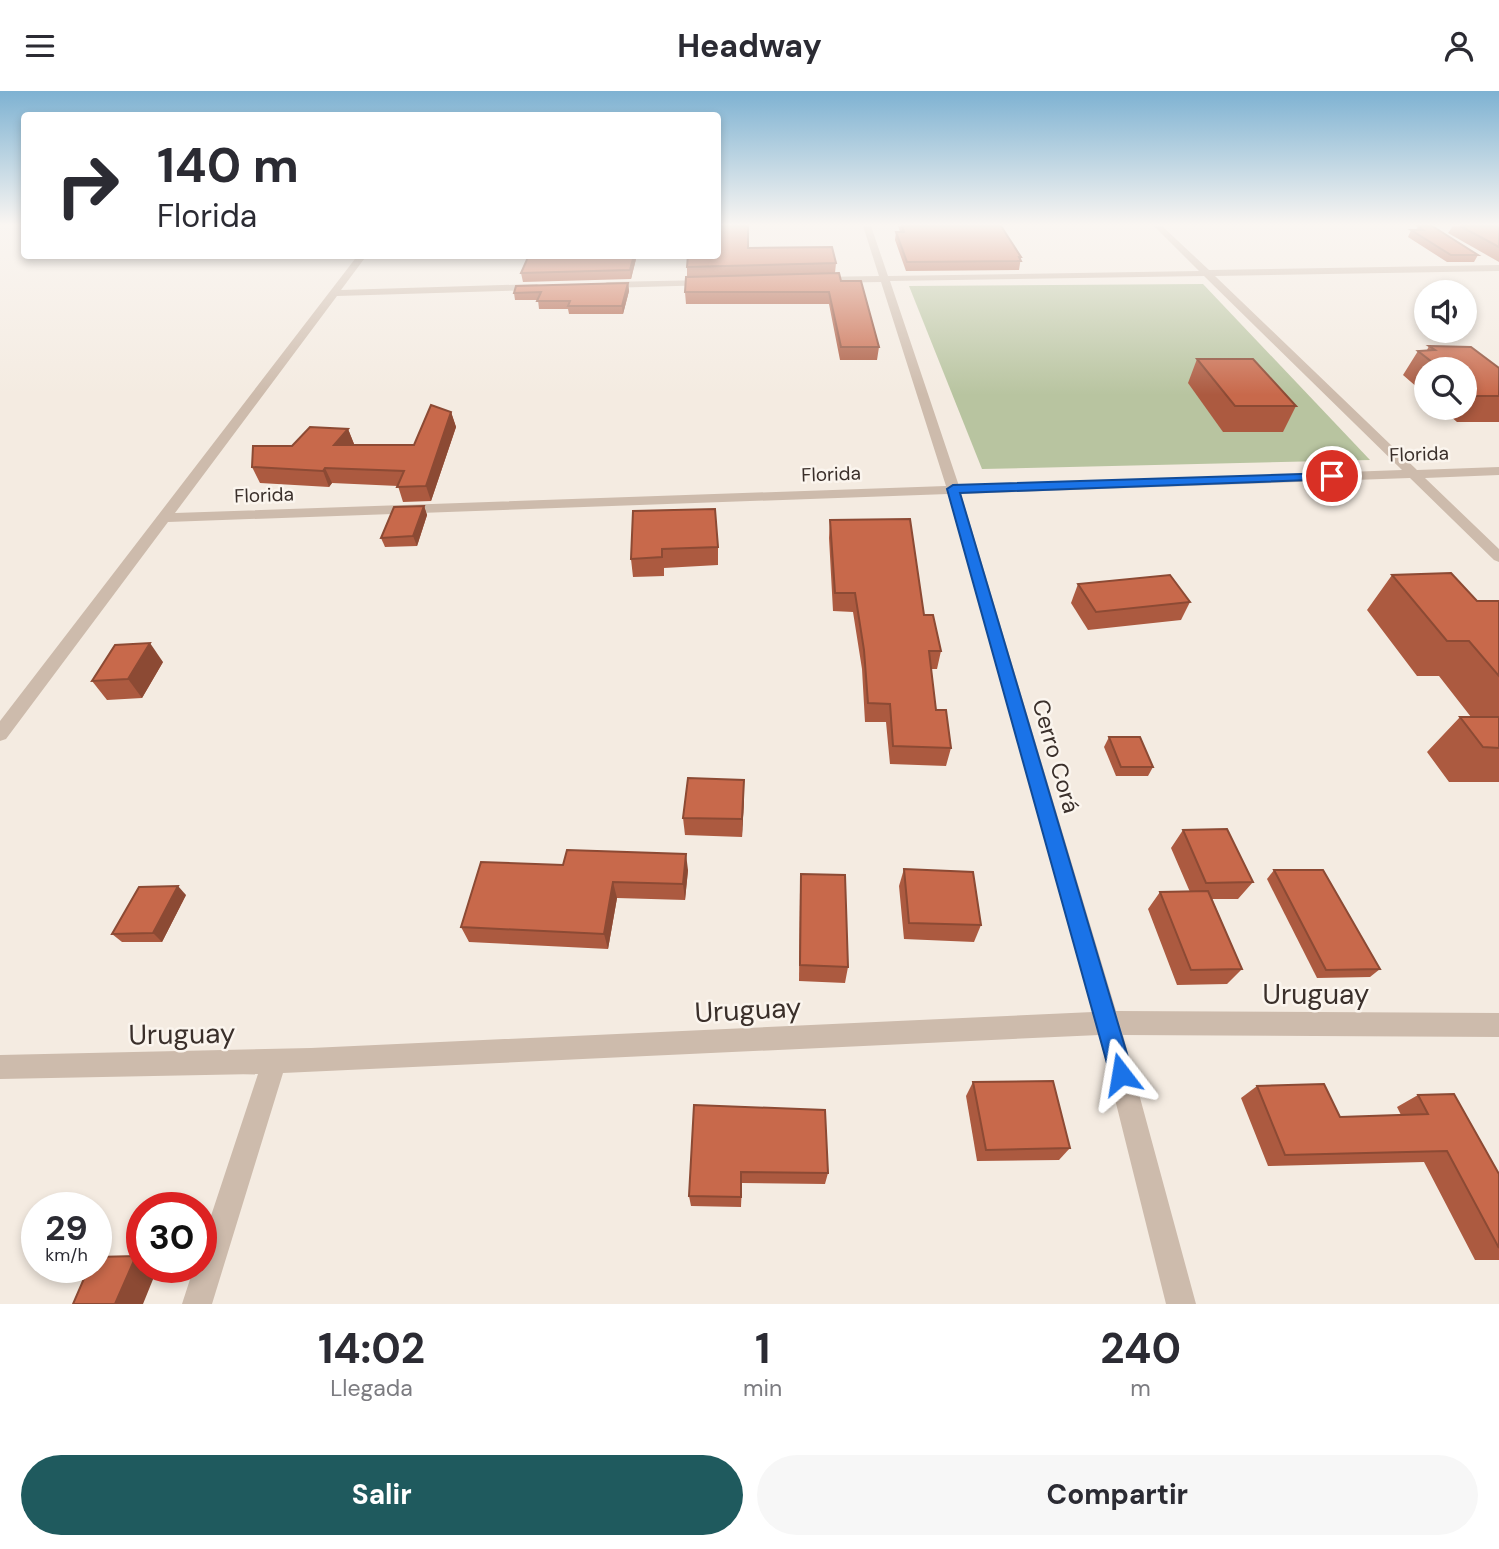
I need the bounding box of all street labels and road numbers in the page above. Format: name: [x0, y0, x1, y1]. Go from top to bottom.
street label: Florida: [1389, 440, 1449, 468]
street label: Florida: [801, 460, 861, 488]
street label: Florida: [234, 481, 294, 509]
street label: Cerro Corá: [1025, 696, 1087, 816]
street label: Uruguay: [1263, 976, 1369, 1013]
street label: Uruguay: [694, 989, 802, 1031]
street label: Uruguay: [128, 1015, 236, 1053]

